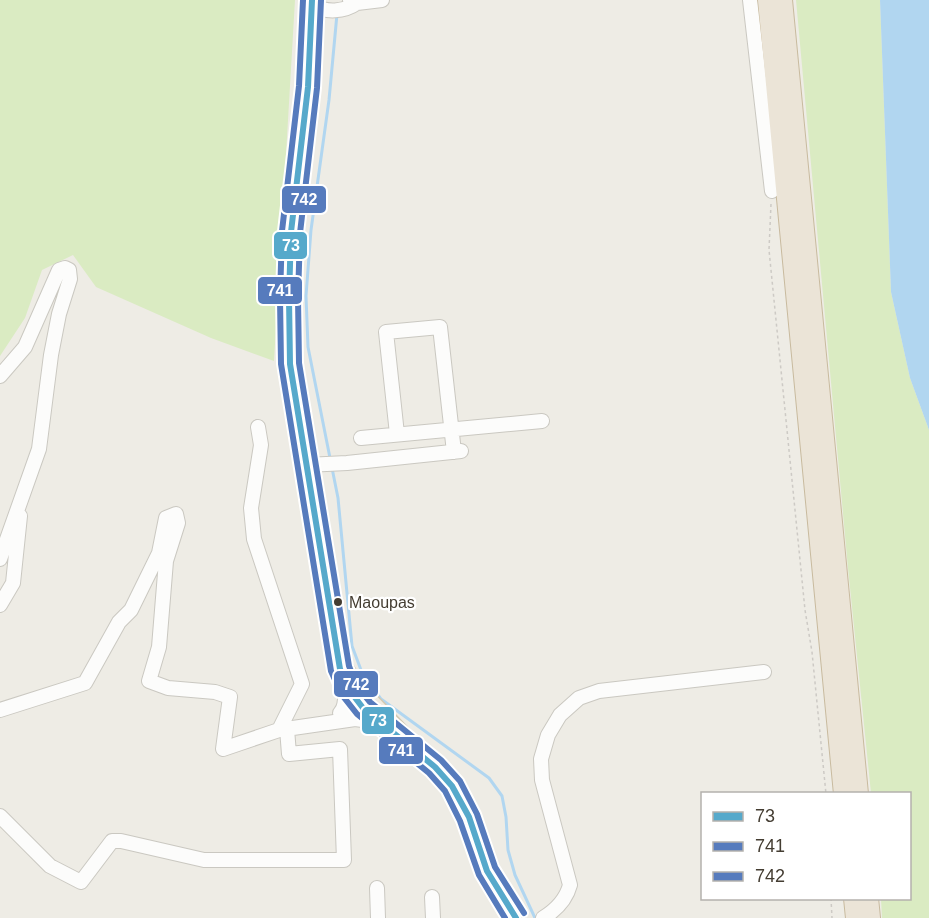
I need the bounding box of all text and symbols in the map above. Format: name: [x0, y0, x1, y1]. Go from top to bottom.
line badge: 742: [281, 185, 327, 214]
text: 742: [291, 191, 317, 208]
line badge: 73: [273, 231, 308, 260]
text: 73: [282, 237, 300, 254]
line badge: 741: [257, 276, 303, 305]
text: 741: [267, 282, 293, 299]
place label: Maoupas: [349, 594, 415, 611]
marker: Maoupas: [332, 596, 344, 608]
line badge: 742: [333, 670, 379, 698]
text: 742: [343, 676, 369, 693]
line badge: 73: [361, 706, 395, 735]
text: 73: [369, 712, 387, 729]
line badge: 741: [378, 736, 424, 765]
text: 741: [388, 742, 414, 759]
legend: [701, 792, 911, 900]
text: 73: [755, 806, 775, 826]
text: 741: [755, 836, 785, 856]
text: 742: [755, 866, 785, 886]

